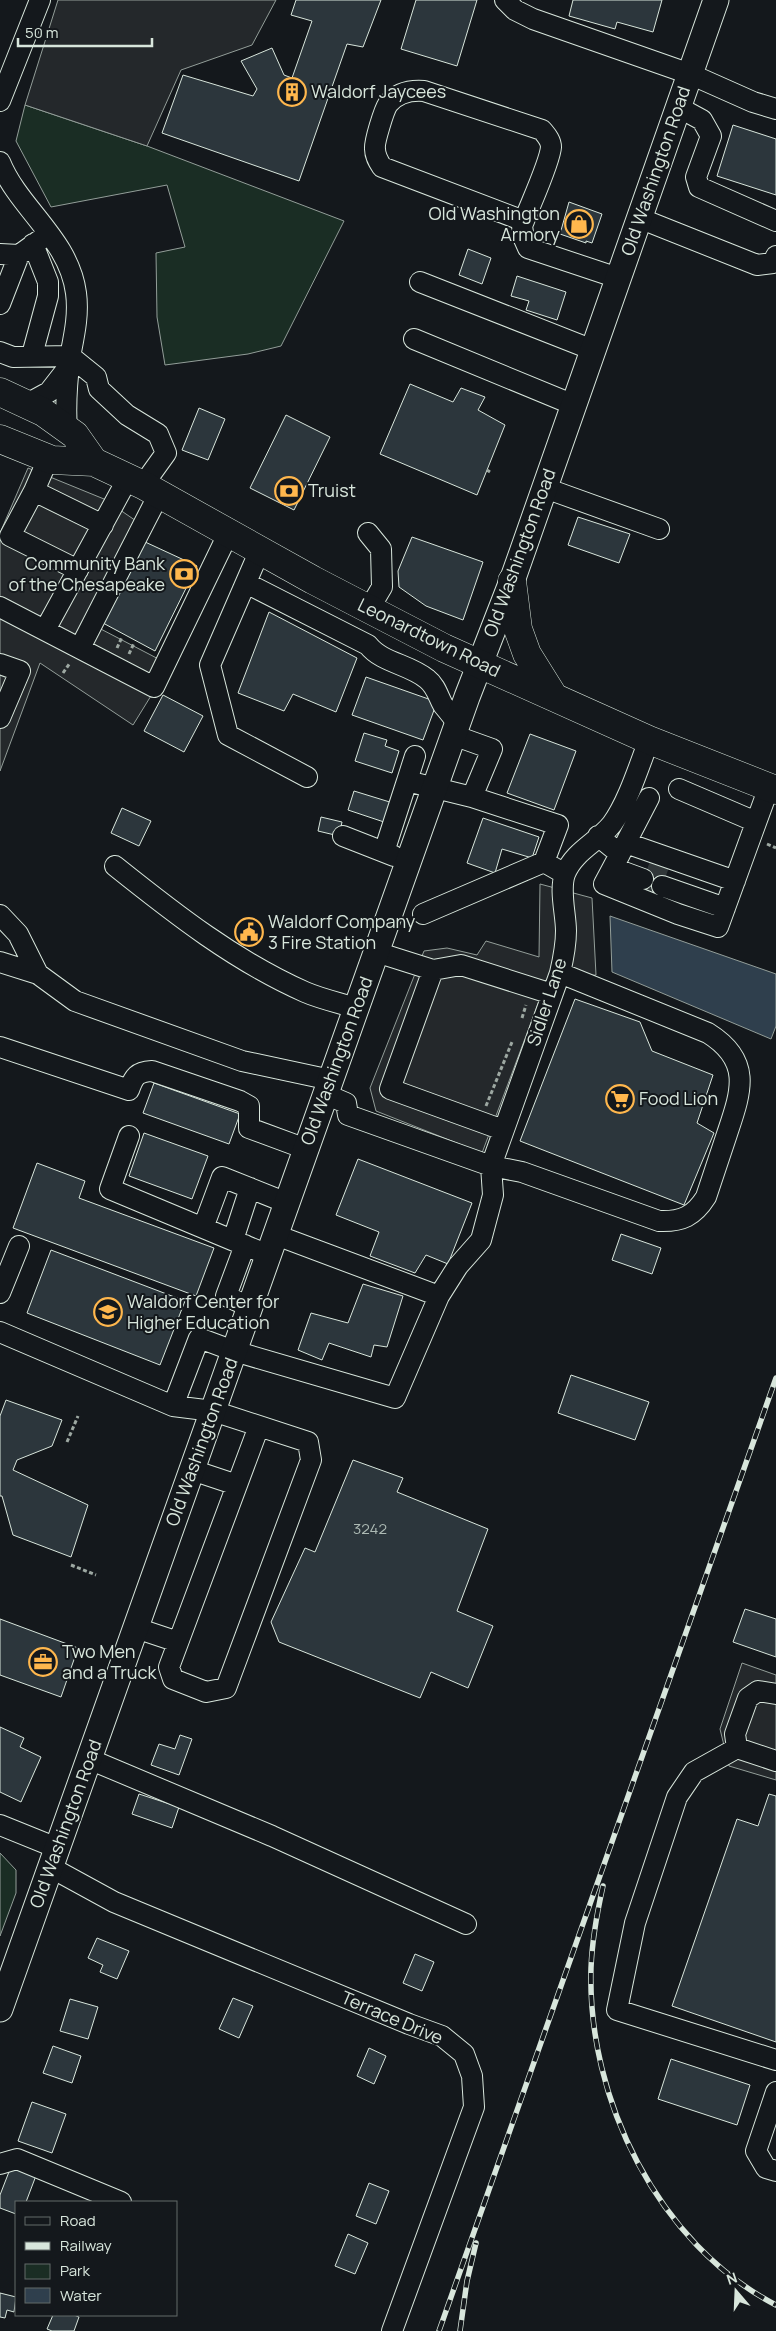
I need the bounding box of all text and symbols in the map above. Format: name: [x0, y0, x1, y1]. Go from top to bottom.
scale bar: [18, 15, 151, 47]
text: 50 m: [25, 22, 59, 43]
building icon: Waldorf Jaycees: [277, 77, 307, 107]
place label: Waldorf Jaycees: [311, 79, 446, 103]
street label: Old Washington Road: [615, 83, 695, 259]
place label: Old Washington Armory: [429, 201, 561, 246]
shop icon: Old Washington Armory: [564, 209, 594, 239]
street label: Old Washington Road: [477, 465, 561, 640]
bank icon: Truist: [274, 476, 304, 506]
place label: Truist: [308, 478, 356, 502]
place label: Community Bank of the Chesapeake: [9, 551, 166, 596]
bank icon: Community Bank of the Chesapeake: [169, 559, 199, 589]
street label: Leonardtown Road: [354, 592, 505, 682]
place label: Waldorf Company 3 Fire Station: [268, 909, 416, 954]
public building icon: Waldorf Company 3 Fire Station: [234, 917, 264, 947]
street label: Sidler Lane: [521, 955, 572, 1049]
street label: Old Washington Road: [294, 973, 378, 1148]
supermarket icon: Food Lion: [605, 1084, 635, 1114]
place label: Food Lion: [639, 1086, 718, 1110]
place label: Waldorf Center for Higher Education: [127, 1289, 280, 1334]
school or university icon: Waldorf Center for Higher Education: [93, 1297, 123, 1327]
street label: Old Washington Road: [159, 1354, 243, 1529]
house number: 3242: [353, 1518, 387, 1539]
place label: Two Men and a Truck: [62, 1639, 157, 1684]
office icon: Two Men and a Truck: [28, 1647, 58, 1677]
street label: Old Washington Road: [23, 1736, 107, 1911]
street label: Terrace Drive: [338, 1985, 447, 2049]
legend: [15, 2201, 178, 2316]
text: Road: [60, 2210, 96, 2231]
text: Railway: [60, 2235, 112, 2256]
text: Park: [60, 2260, 90, 2281]
north arrow: [711, 2266, 761, 2316]
text: N: [724, 2268, 739, 2289]
text: Water: [60, 2285, 102, 2306]

